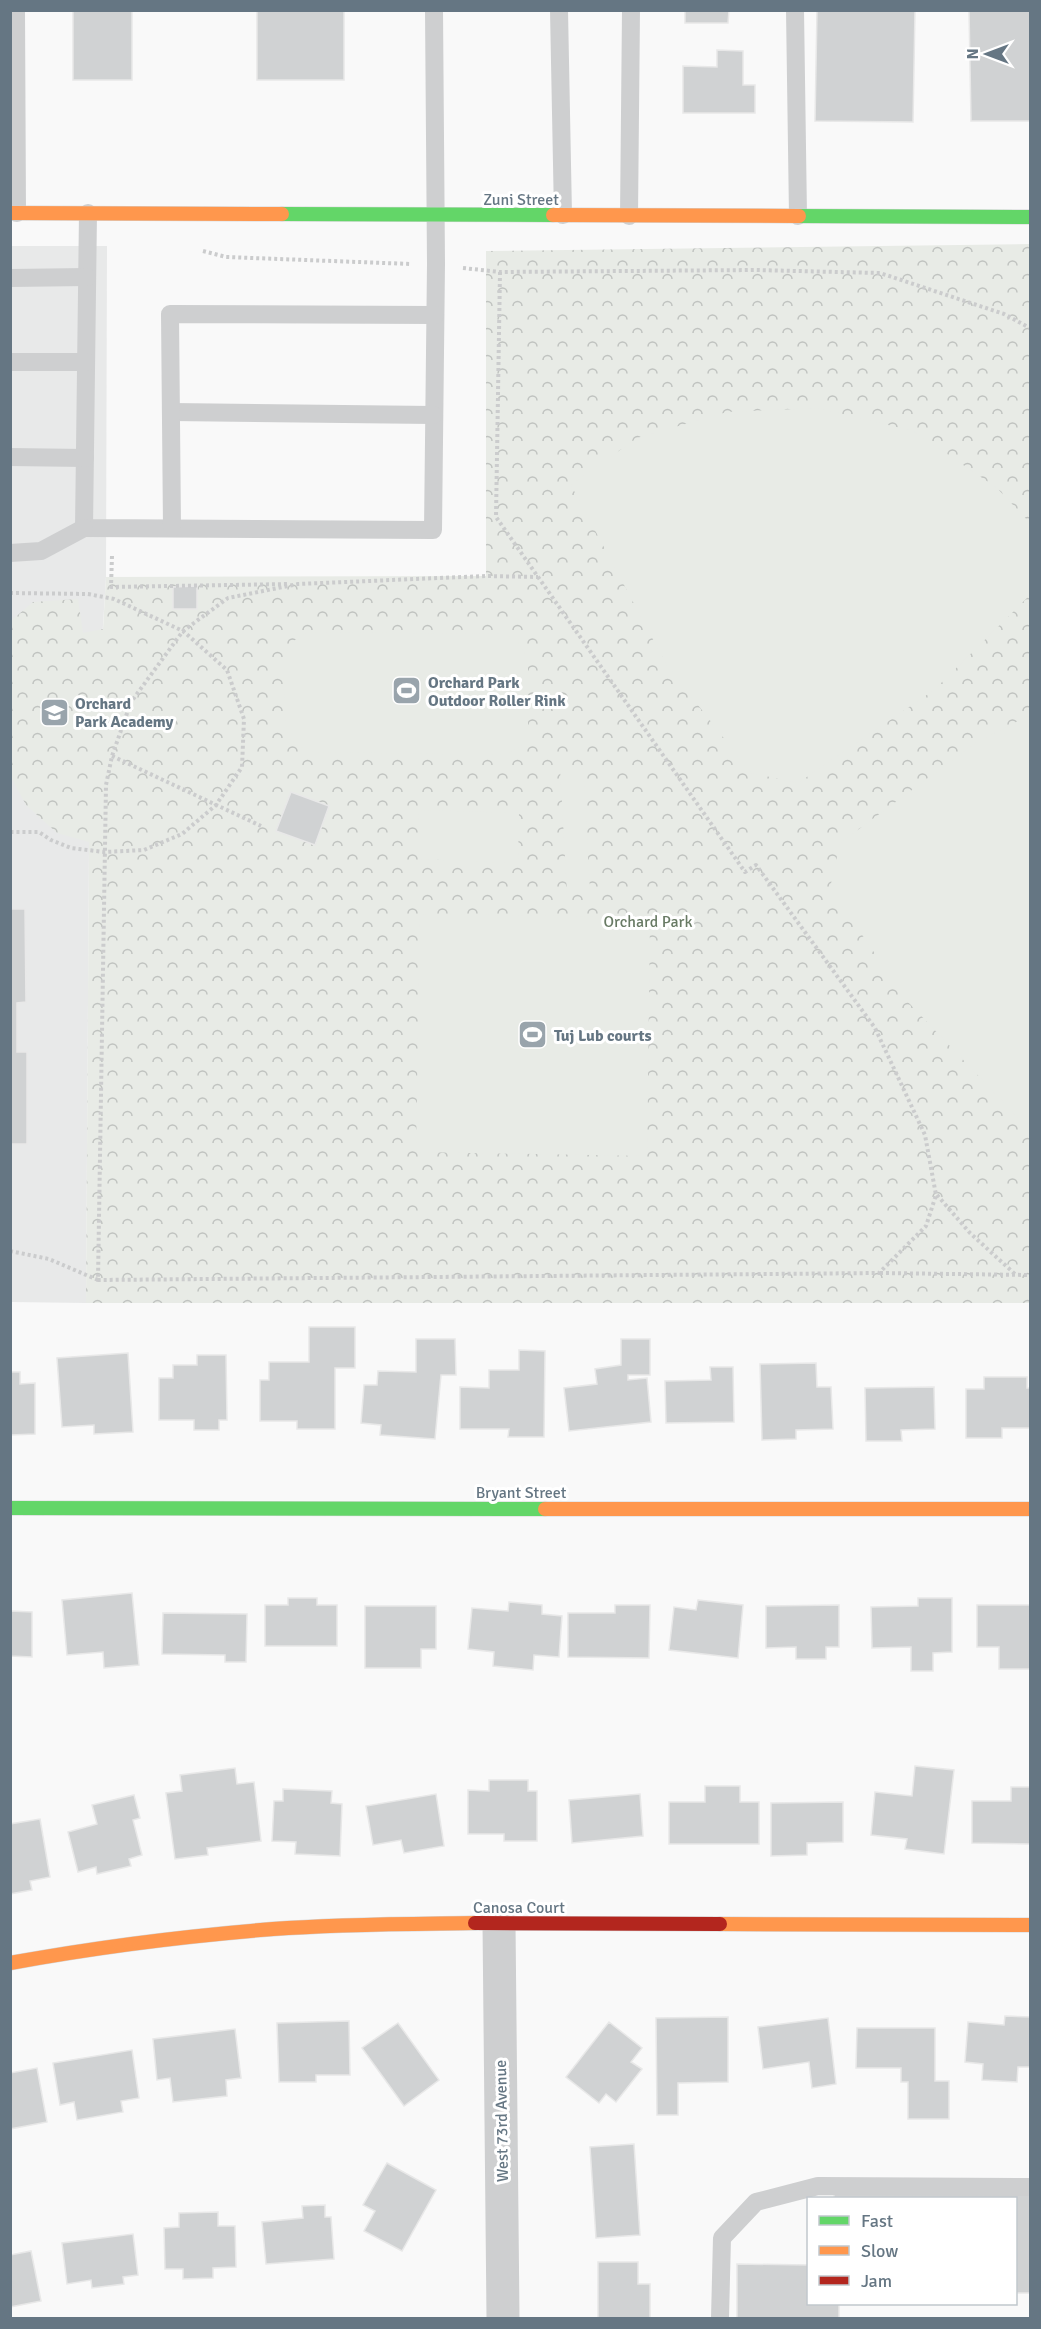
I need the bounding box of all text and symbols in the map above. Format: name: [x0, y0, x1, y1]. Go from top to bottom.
north arrow: [957, 24, 1017, 84]
text: N: [963, 48, 983, 60]
street label: Zuni Street: [483, 190, 559, 210]
place label: Orchard Park Outdoor Roller Rink: [428, 673, 566, 711]
sports icon: Orchard Park Outdoor Roller Rink: [391, 675, 423, 707]
place label: Orchard Park Academy: [75, 694, 174, 732]
school or university icon: Orchard Park Academy: [38, 696, 70, 728]
park label: Orchard Park: [604, 912, 692, 932]
sports icon: Tuj Lub courts: [517, 1019, 549, 1051]
place label: Tuj Lub courts: [554, 1026, 652, 1046]
street label: Bryant Street: [476, 1483, 567, 1503]
street label: Canosa Court: [473, 1898, 565, 1918]
street label: West 73rd Avenue: [491, 2060, 513, 2182]
legend: [807, 2197, 1017, 2305]
text: Fast: [861, 2210, 893, 2232]
text: Slow: [861, 2240, 898, 2262]
text: Jam: [861, 2270, 892, 2292]

